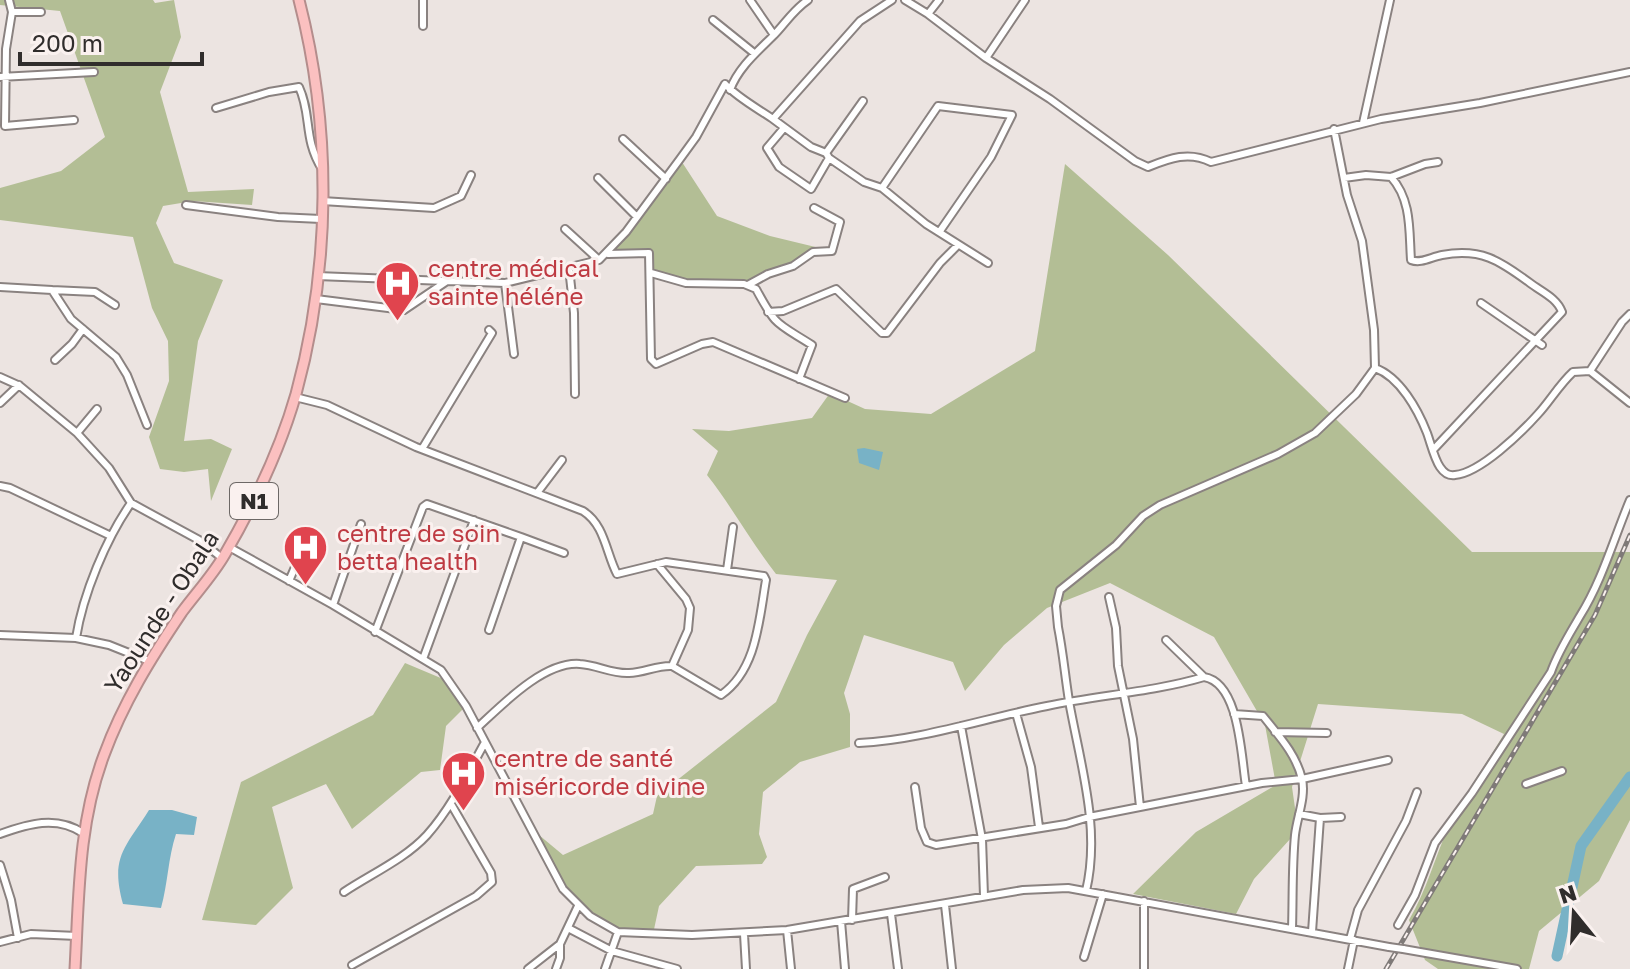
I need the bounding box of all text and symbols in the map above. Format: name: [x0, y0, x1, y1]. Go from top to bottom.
scale bar: [20, 16, 202, 66]
text: 200 m: [32, 28, 103, 57]
place label: centre médical sainte héléne: [428, 253, 599, 310]
hospital icon: centre médical sainte héléne: [373, 259, 421, 322]
road number: N1: [230, 483, 278, 519]
place label: centre de soin betta health: [337, 518, 500, 575]
hospital icon: centre de soin betta health: [282, 524, 330, 587]
street label: Yaounde - Obala: [97, 525, 224, 698]
place label: centre de santé miséricorde divine: [494, 743, 705, 800]
hospital icon: centre de santé miséricorde divine: [439, 749, 487, 812]
north arrow: [1534, 873, 1614, 953]
text: N: [1556, 878, 1580, 909]

